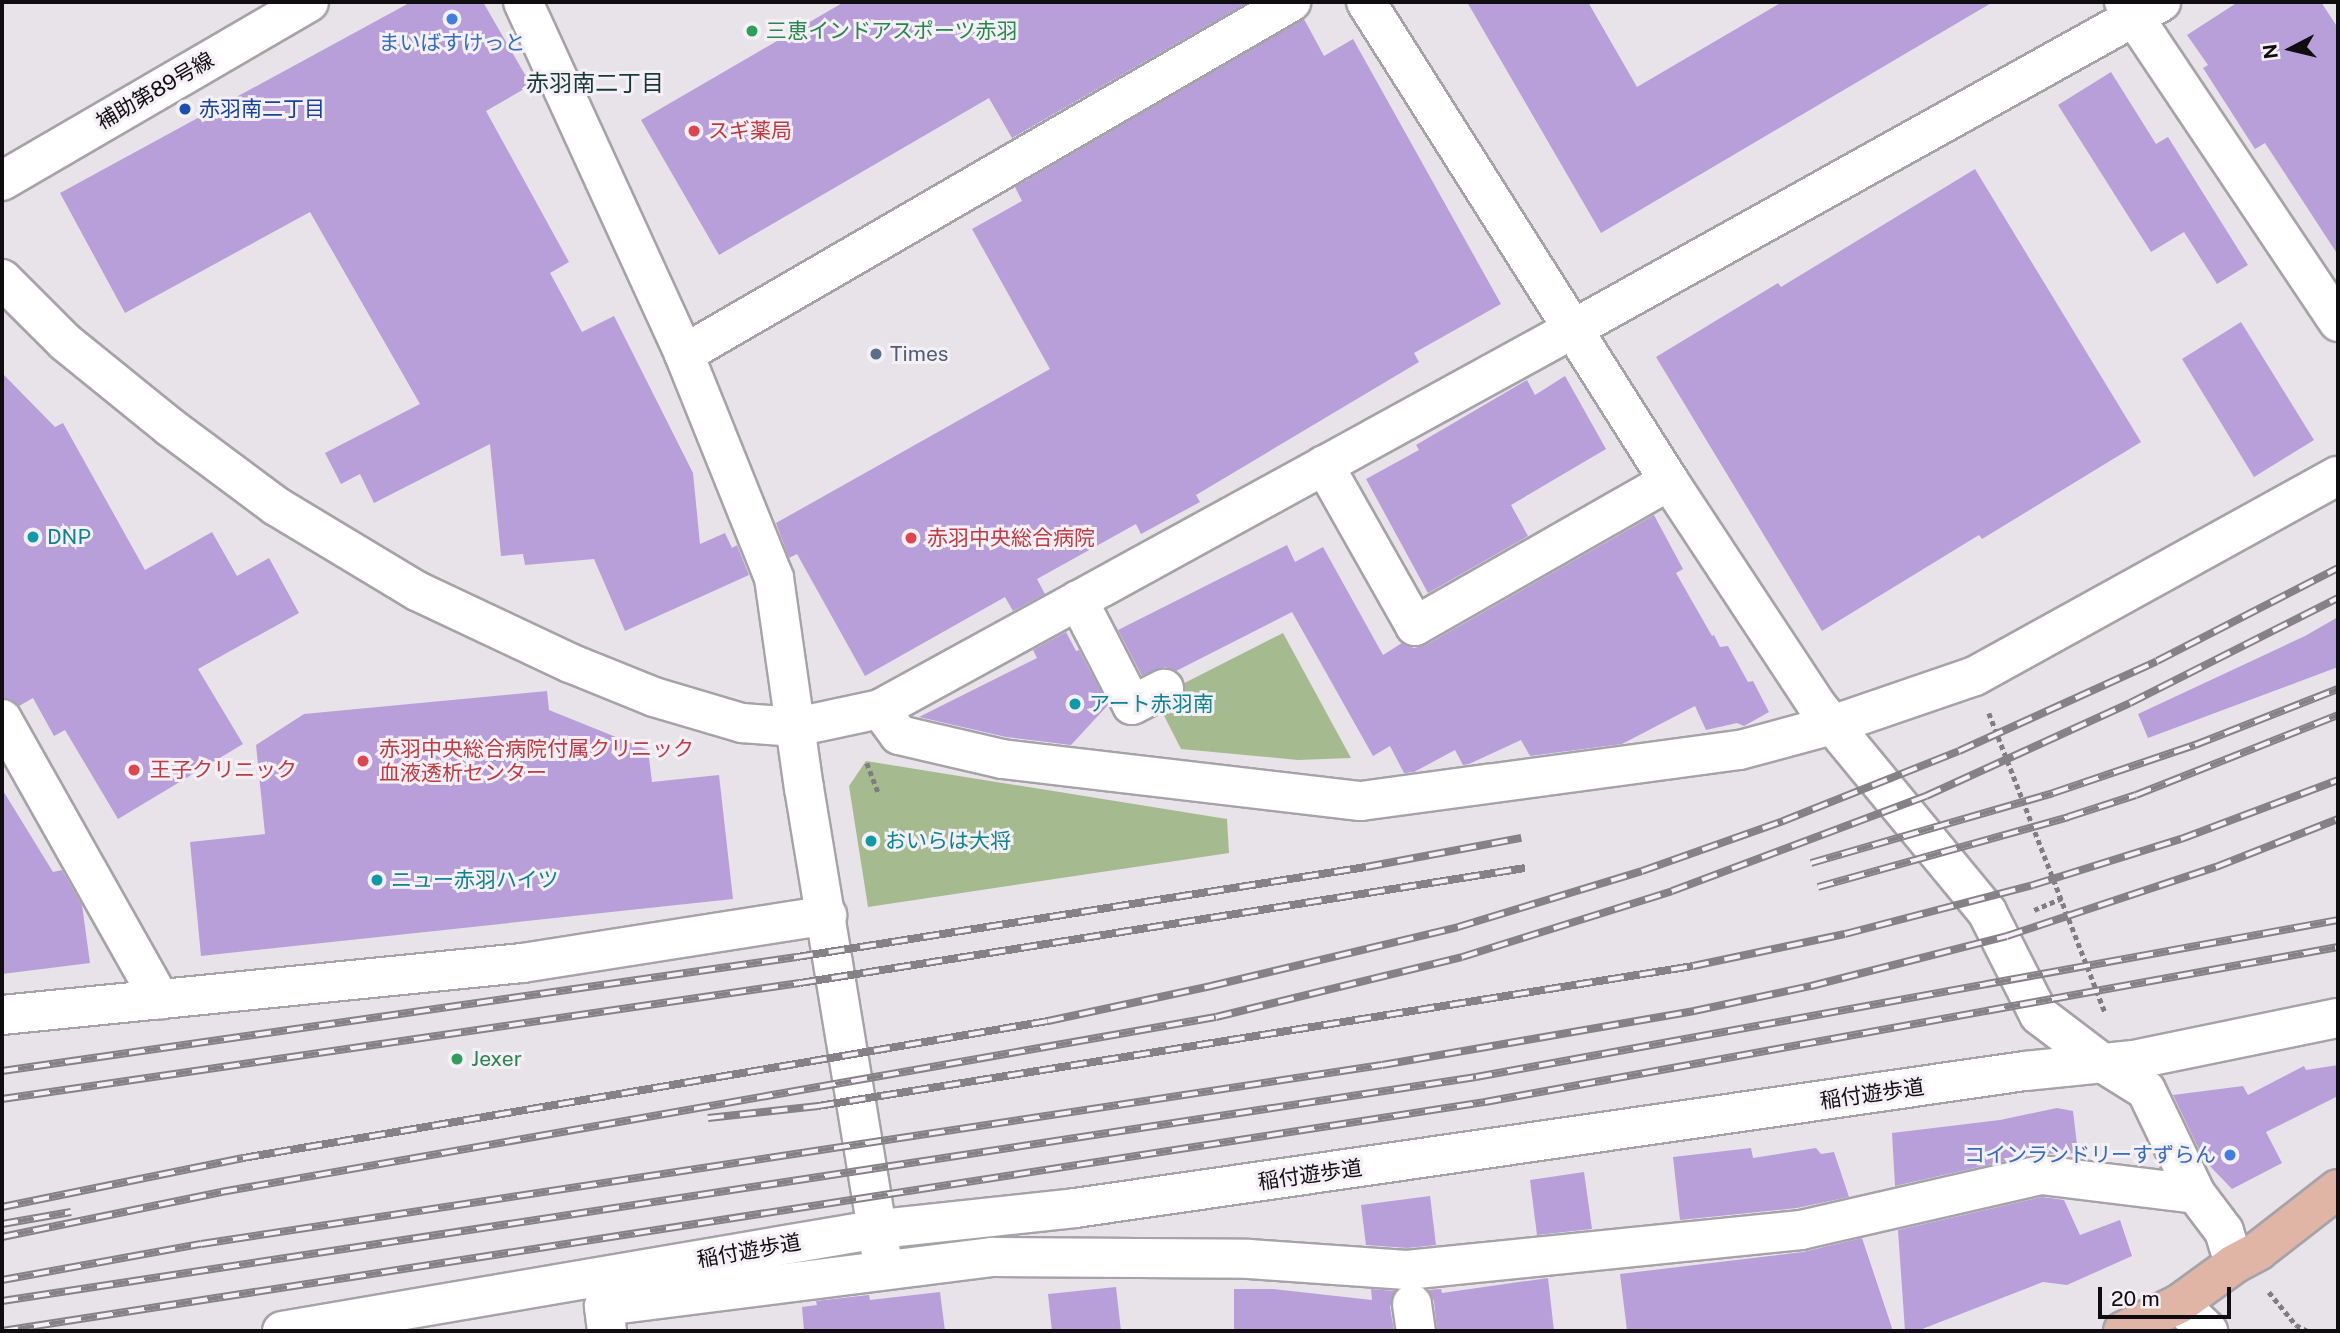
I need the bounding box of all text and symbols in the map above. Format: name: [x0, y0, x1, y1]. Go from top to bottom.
marker: まいばすけっと: [444, 11, 460, 27]
north arrow: [2256, 14, 2326, 84]
place label: 三恵インドアスポーツ赤羽: [766, 18, 1018, 44]
marker: 三恵インドアスポーツ赤羽: [744, 23, 760, 39]
place label: まいばすけっと: [379, 30, 525, 56]
text: N: [2258, 43, 2282, 60]
street label: 補助第89号線: [92, 47, 218, 135]
district label: 赤羽南二丁目: [526, 69, 664, 97]
place label: 赤羽南二丁目: [199, 96, 325, 122]
marker: 赤羽南二丁目: [177, 101, 193, 117]
place label: スギ薬局: [708, 118, 792, 144]
marker: スギ薬局: [686, 123, 702, 139]
place label: Times: [890, 341, 948, 367]
marker: Times: [868, 346, 884, 362]
place label: DNP: [47, 524, 91, 550]
place label: 赤羽中央総合病院: [927, 525, 1095, 551]
marker: 赤羽中央総合病院: [901, 528, 921, 548]
marker: DNP: [25, 529, 41, 545]
place label: アート赤羽南: [1089, 691, 1214, 717]
marker: アート赤羽南: [1067, 696, 1083, 712]
place label: 赤羽中央総合病院付属クリニック 血液透析センター: [379, 736, 694, 786]
marker: 赤羽中央総合病院付属クリニック 血液透析センター: [353, 751, 373, 771]
place label: 王子クリニック: [150, 757, 297, 783]
marker: 王子クリニック: [124, 760, 144, 780]
place label: おいらは大将: [885, 828, 1011, 854]
marker: おいらは大将: [863, 833, 879, 849]
place label: ニュー赤羽ハイツ: [391, 867, 559, 893]
marker: ニュー赤羽ハイツ: [369, 872, 385, 888]
place label: Jexer: [471, 1046, 522, 1072]
marker: Jexer: [449, 1051, 465, 1067]
street label: 稲付遊歩道: [1818, 1074, 1926, 1114]
place label: コインランドリーすずらん: [1964, 1142, 2216, 1168]
marker: コインランドリーすずらん: [2222, 1147, 2238, 1163]
street label: 稲付遊歩道: [1256, 1155, 1364, 1195]
street label: 稲付遊歩道: [695, 1229, 803, 1273]
scale bar: [2102, 1274, 2235, 1318]
text: 20 m: [2111, 1286, 2160, 1311]

